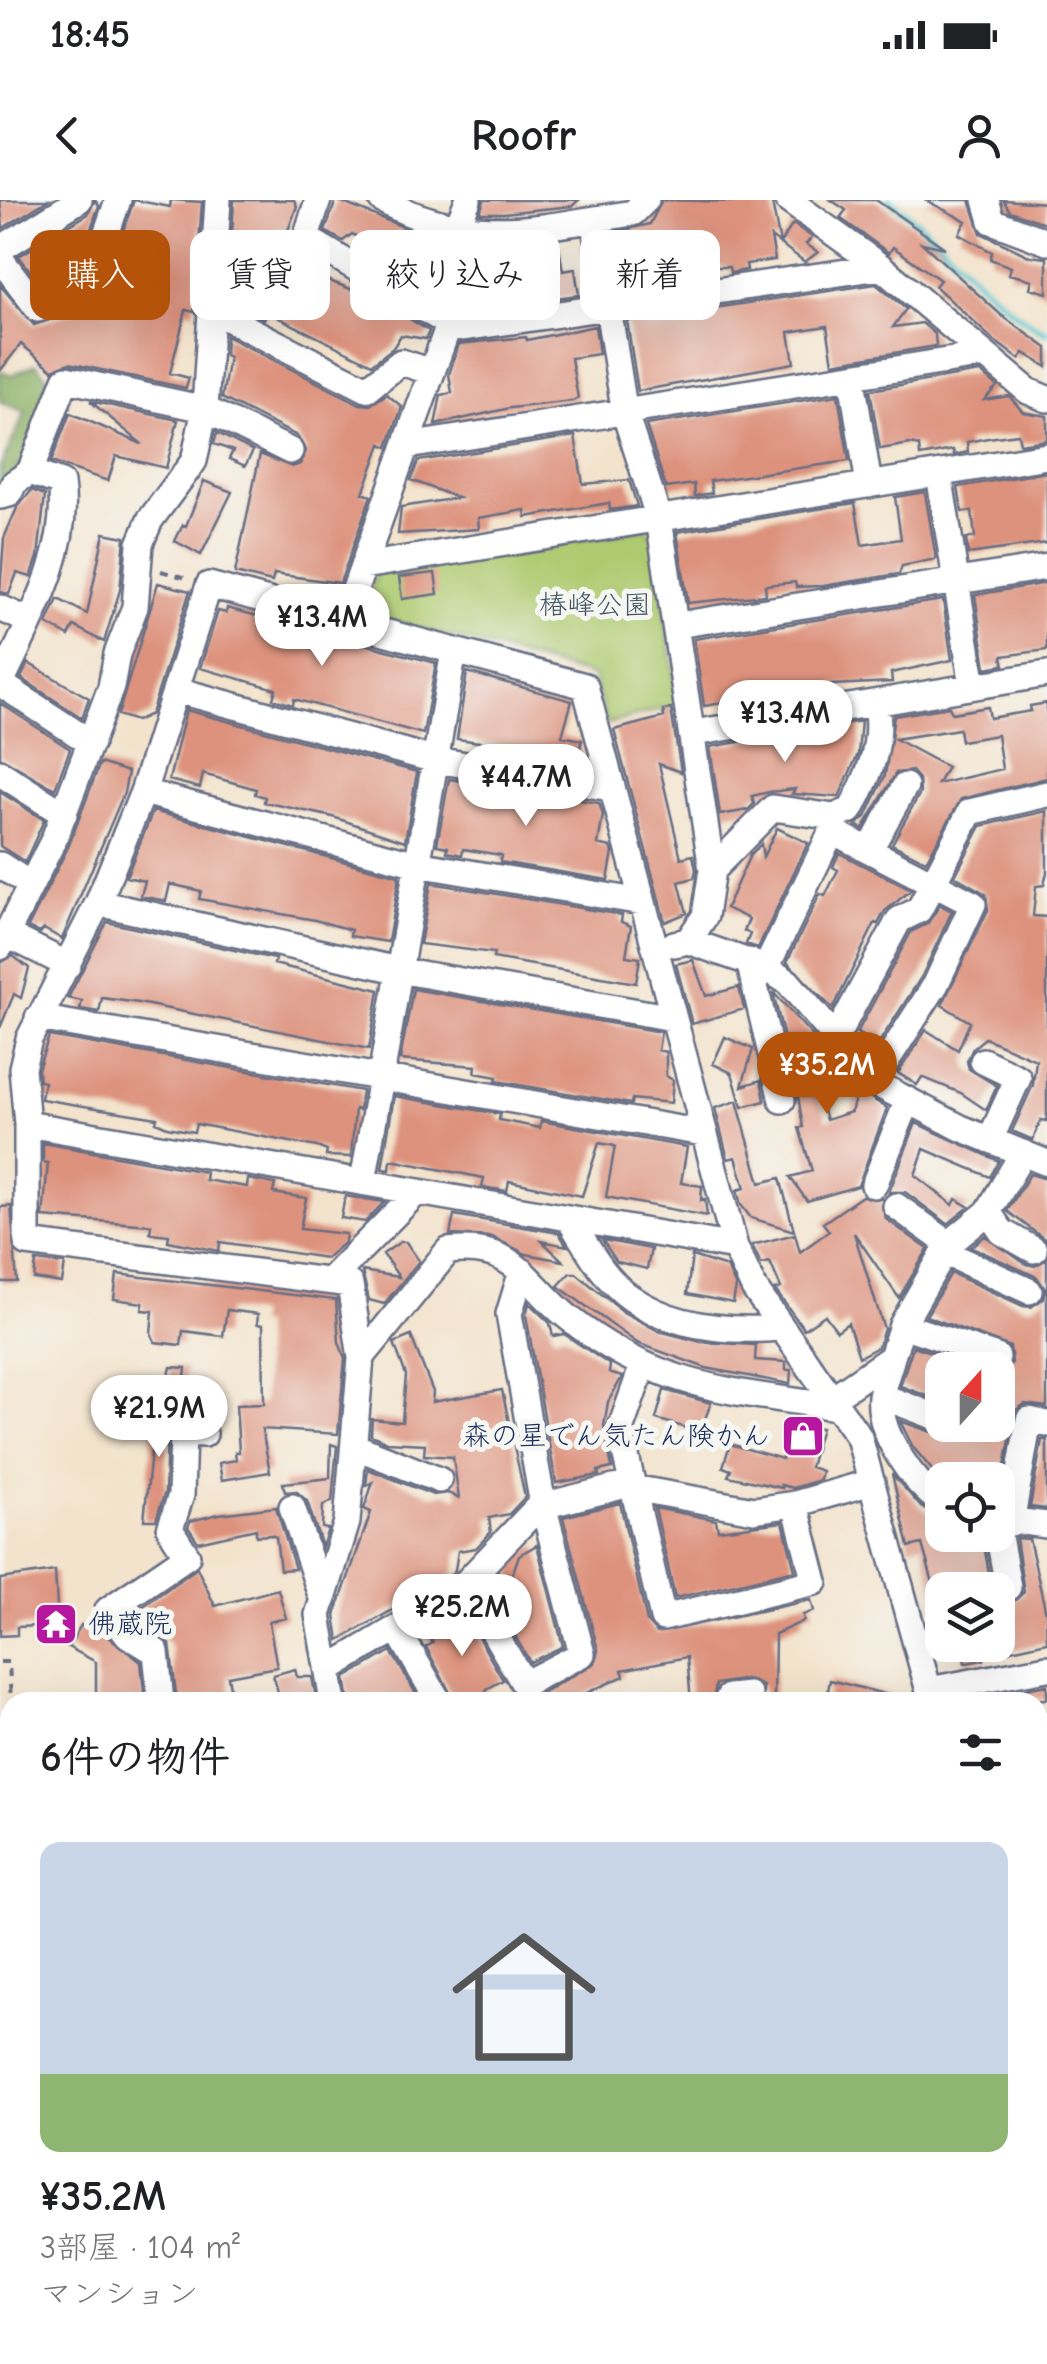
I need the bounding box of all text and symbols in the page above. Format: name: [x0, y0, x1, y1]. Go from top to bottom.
text: 18:45: [50, 13, 130, 57]
icon: back: [40, 108, 95, 163]
icon: person: [952, 108, 1007, 163]
text: Roofr: [471, 109, 576, 161]
chip: 購入: [30, 230, 170, 320]
chip: 賃貸: [190, 230, 330, 320]
chip: 絞り込み: [350, 230, 560, 320]
chip: 新着: [580, 230, 720, 320]
pin: ¥13.4M: [241, 584, 403, 669]
park label: 椿峰公園: [539, 589, 651, 621]
text: ¥13.4M: [277, 598, 367, 635]
pin: ¥13.4M: [704, 680, 866, 765]
text: ¥13.4M: [740, 694, 830, 731]
pin: ¥44.7M: [445, 744, 607, 829]
text: ¥44.7M: [480, 758, 572, 795]
pin: ¥35.2M: [746, 1032, 908, 1117]
text: ¥35.2M: [779, 1046, 875, 1083]
north arrow: [925, 1352, 1015, 1442]
map controls: [925, 1352, 1015, 1662]
pin: ¥21.9M: [78, 1375, 240, 1460]
text: ¥21.9M: [113, 1389, 205, 1426]
shop icon: 森の星でん気たん険かん: [780, 1413, 826, 1459]
place label: 森の星でん気たん険かん: [463, 1420, 770, 1452]
button: locate: [925, 1462, 1015, 1552]
button: layers: [925, 1572, 1015, 1662]
pin: ¥25.2M: [381, 1574, 543, 1659]
text: ¥25.2M: [414, 1588, 510, 1625]
temple icon: 佛蔵院: [33, 1601, 79, 1647]
place label: 佛蔵院: [88, 1608, 172, 1640]
icon: filters: [953, 1725, 1008, 1780]
text: 6件の物件: [40, 1733, 230, 1782]
icon: home: [434, 1907, 614, 2087]
text: ¥35.2M: [40, 2172, 166, 2221]
text: 3部屋 · 104 m²: [40, 2229, 240, 2266]
text: マンション: [40, 2275, 199, 2312]

